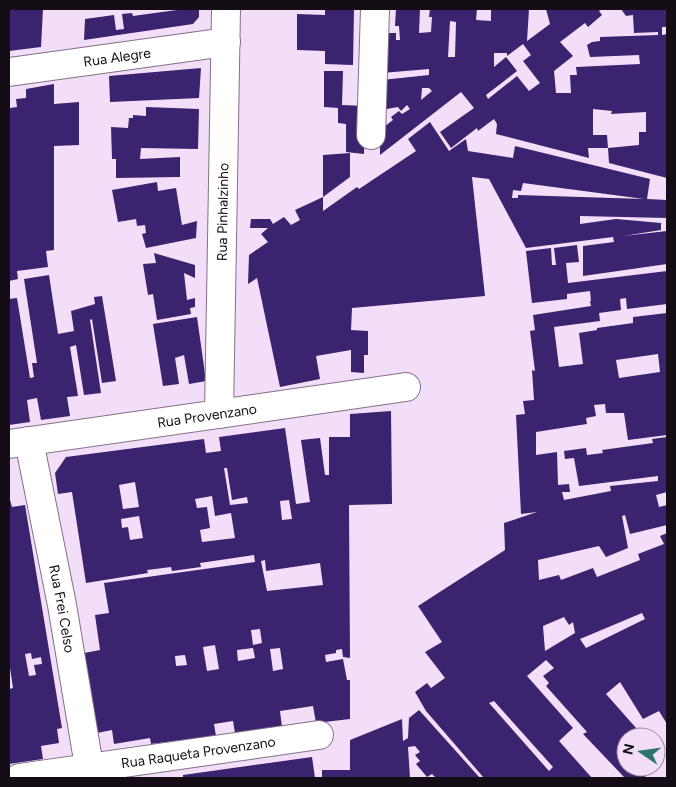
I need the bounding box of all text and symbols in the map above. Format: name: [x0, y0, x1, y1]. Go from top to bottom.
street label: Rua Alegre: [82, 44, 152, 71]
street label: Rua Pinhalzinho: [214, 163, 232, 261]
street label: Rua Provenzano: [156, 401, 258, 432]
street label: Rua Frei Celso: [45, 563, 78, 654]
north arrow: [616, 727, 666, 777]
street label: Rua Raqueta Provenzano: [120, 733, 277, 772]
text: N: [619, 742, 638, 756]

